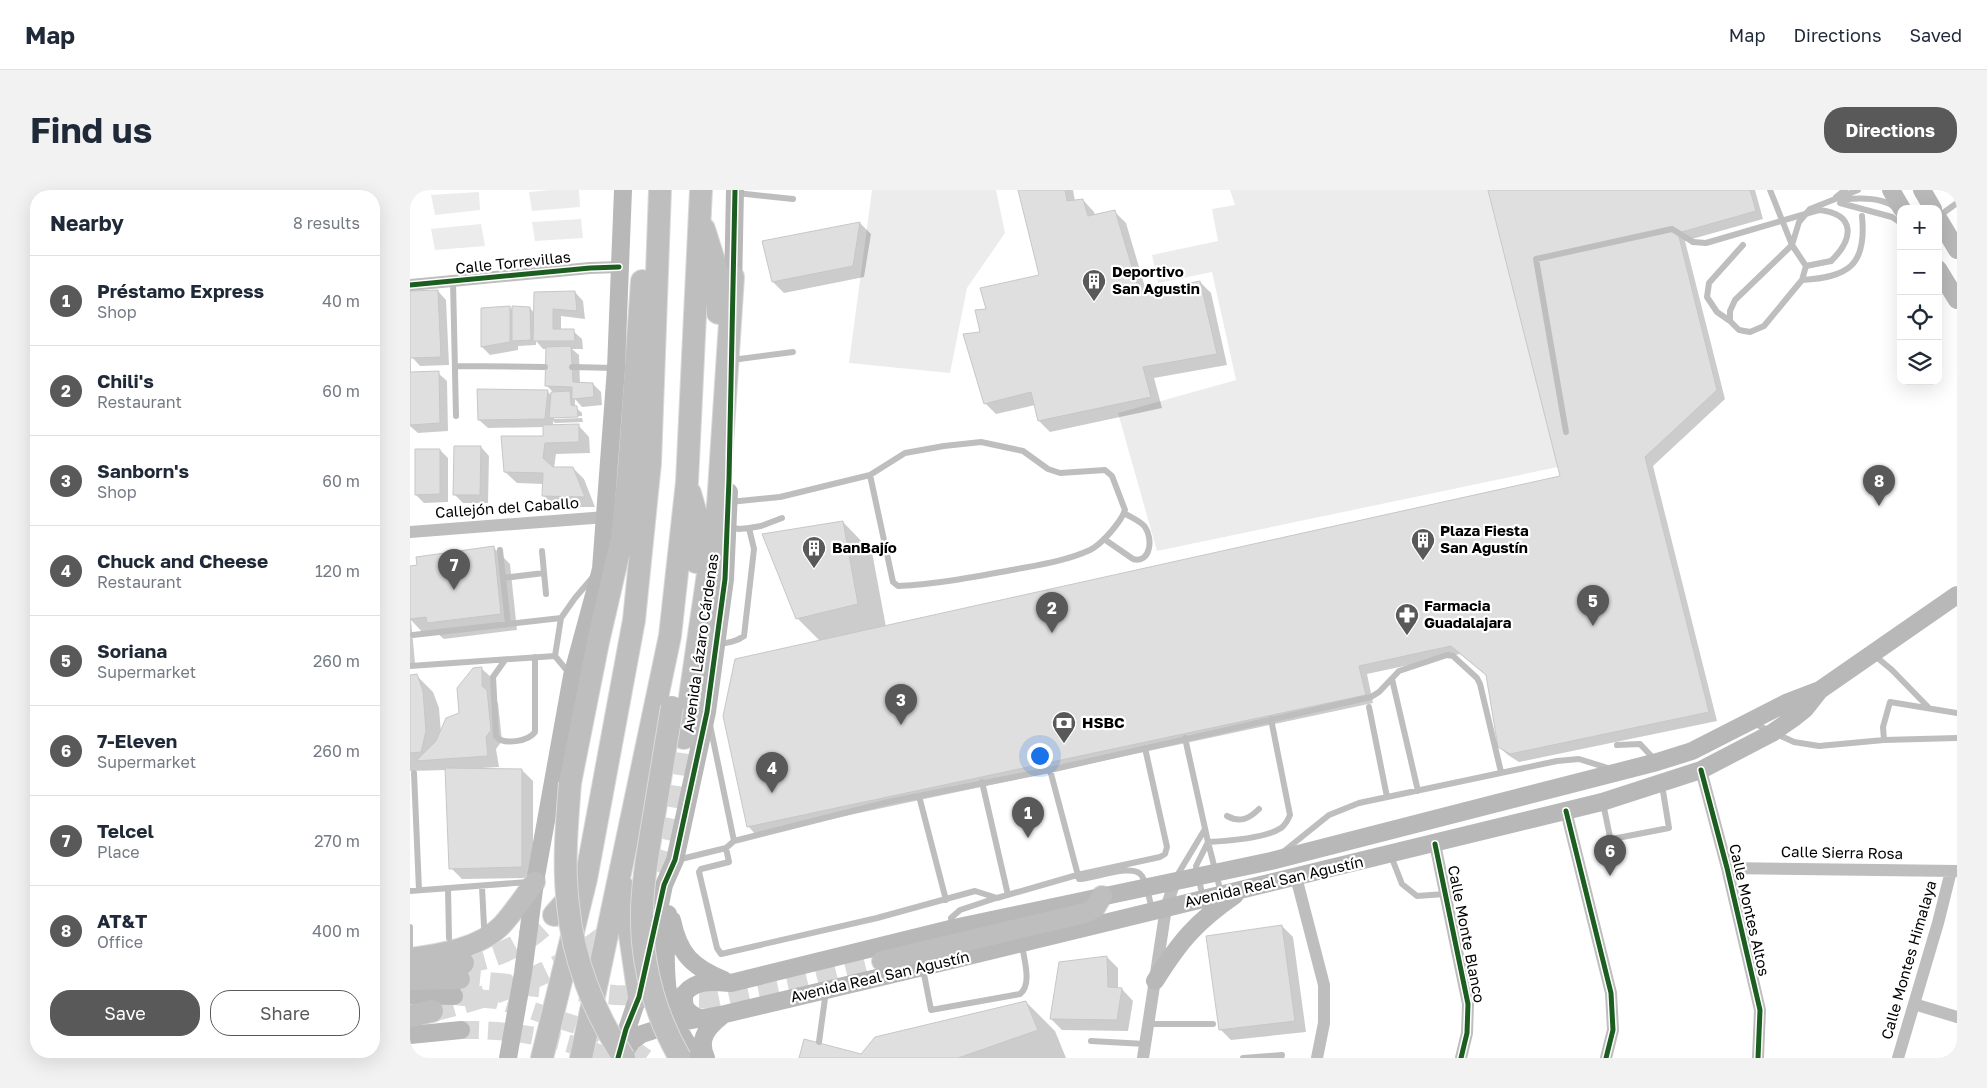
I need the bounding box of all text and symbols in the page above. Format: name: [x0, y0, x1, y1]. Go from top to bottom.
text: Map: [25, 20, 75, 49]
text: Map: [1729, 24, 1765, 46]
text: Directions: [1793, 24, 1881, 46]
text: Saved: [1909, 24, 1962, 46]
button: Directions: [1824, 107, 1957, 153]
text: Find us: [30, 109, 152, 151]
map controls: [1897, 205, 1942, 385]
button: +: [1897, 205, 1942, 250]
text: Nearby: [50, 210, 124, 236]
text: 8 results: [293, 213, 360, 233]
street label: Calle Torrevillas: [454, 247, 572, 277]
button: −: [1897, 250, 1942, 295]
place label: Deportivo San Agustin: [1112, 262, 1200, 297]
building icon: Deportivo San Agustin: [1081, 268, 1107, 302]
text: Préstamo Express: [97, 279, 264, 302]
text: 1: [62, 291, 70, 311]
text: 40 m: [322, 291, 360, 311]
button: locate: [1897, 295, 1942, 340]
text: Shop: [97, 302, 137, 322]
button: layers: [1897, 340, 1942, 385]
text: Chili's: [97, 369, 154, 392]
text: 2: [61, 381, 71, 401]
text: 60 m: [322, 381, 360, 401]
text: Restaurant: [97, 392, 182, 412]
text: Sanborn's: [97, 459, 189, 482]
pin: 8: [1863, 465, 1895, 506]
text: 3: [61, 471, 71, 491]
text: 60 m: [322, 471, 360, 491]
text: Shop: [97, 482, 137, 502]
street label: Callejón del Caballo: [434, 493, 579, 521]
place label: Plaza Fiesta San Agustín: [1440, 521, 1529, 556]
building icon: Plaza Fiesta San Agustín: [1410, 527, 1436, 561]
building icon: BanBajío: [801, 535, 827, 569]
place label: BanBajío: [832, 538, 897, 556]
text: Chuck and Cheese: [97, 549, 268, 572]
pin: 7: [438, 549, 470, 590]
street label: Avenida Lázaro Cárdenas: [679, 552, 721, 733]
text: 4: [61, 561, 71, 581]
text: 120 m: [315, 561, 360, 581]
text: Restaurant: [97, 572, 182, 592]
pin: 5: [1577, 585, 1609, 626]
pin: 2: [1036, 592, 1068, 633]
place label: Farmacia Guadalajara: [1424, 596, 1512, 631]
pharmacy icon: Farmacia Guadalajara: [1394, 602, 1420, 636]
text: Soriana: [97, 639, 167, 662]
text: 5: [61, 651, 71, 671]
text: 260 m: [313, 651, 360, 671]
text: Supermarket: [97, 662, 196, 682]
pin: 3: [885, 684, 917, 725]
bank icon: HSBC: [1051, 710, 1077, 744]
place label: HSBC: [1082, 713, 1125, 731]
text: 7-Eleven: [97, 729, 177, 752]
text: 6: [61, 741, 71, 761]
text: 260 m: [313, 741, 360, 761]
your location: [1027, 743, 1053, 769]
text: Supermarket: [97, 752, 196, 772]
pin: 4: [756, 752, 788, 793]
pin: 1: [1012, 797, 1044, 838]
text: Telcel: [97, 819, 154, 842]
text: 7: [62, 831, 70, 851]
text: 270 m: [314, 831, 360, 851]
pin: 6: [1594, 835, 1626, 876]
text: Place: [97, 842, 140, 862]
street label: Calle Montes Altos: [1726, 842, 1774, 978]
street label: Calle Sierra Rosa: [1781, 842, 1903, 862]
street label: Avenida Real San Agustín: [1183, 852, 1365, 910]
street label: Calle Monte Blanco: [1445, 864, 1489, 1004]
street label: Calle Montes Himalaya: [1877, 878, 1939, 1041]
text: AT&T: [97, 909, 147, 932]
text: 8: [61, 921, 71, 941]
text: 400 m: [312, 921, 360, 941]
text: Office: [97, 932, 143, 952]
street label: Avenida Real San Agustín: [789, 947, 971, 1005]
button: Save: [50, 990, 200, 1036]
button: Share: [210, 990, 360, 1036]

